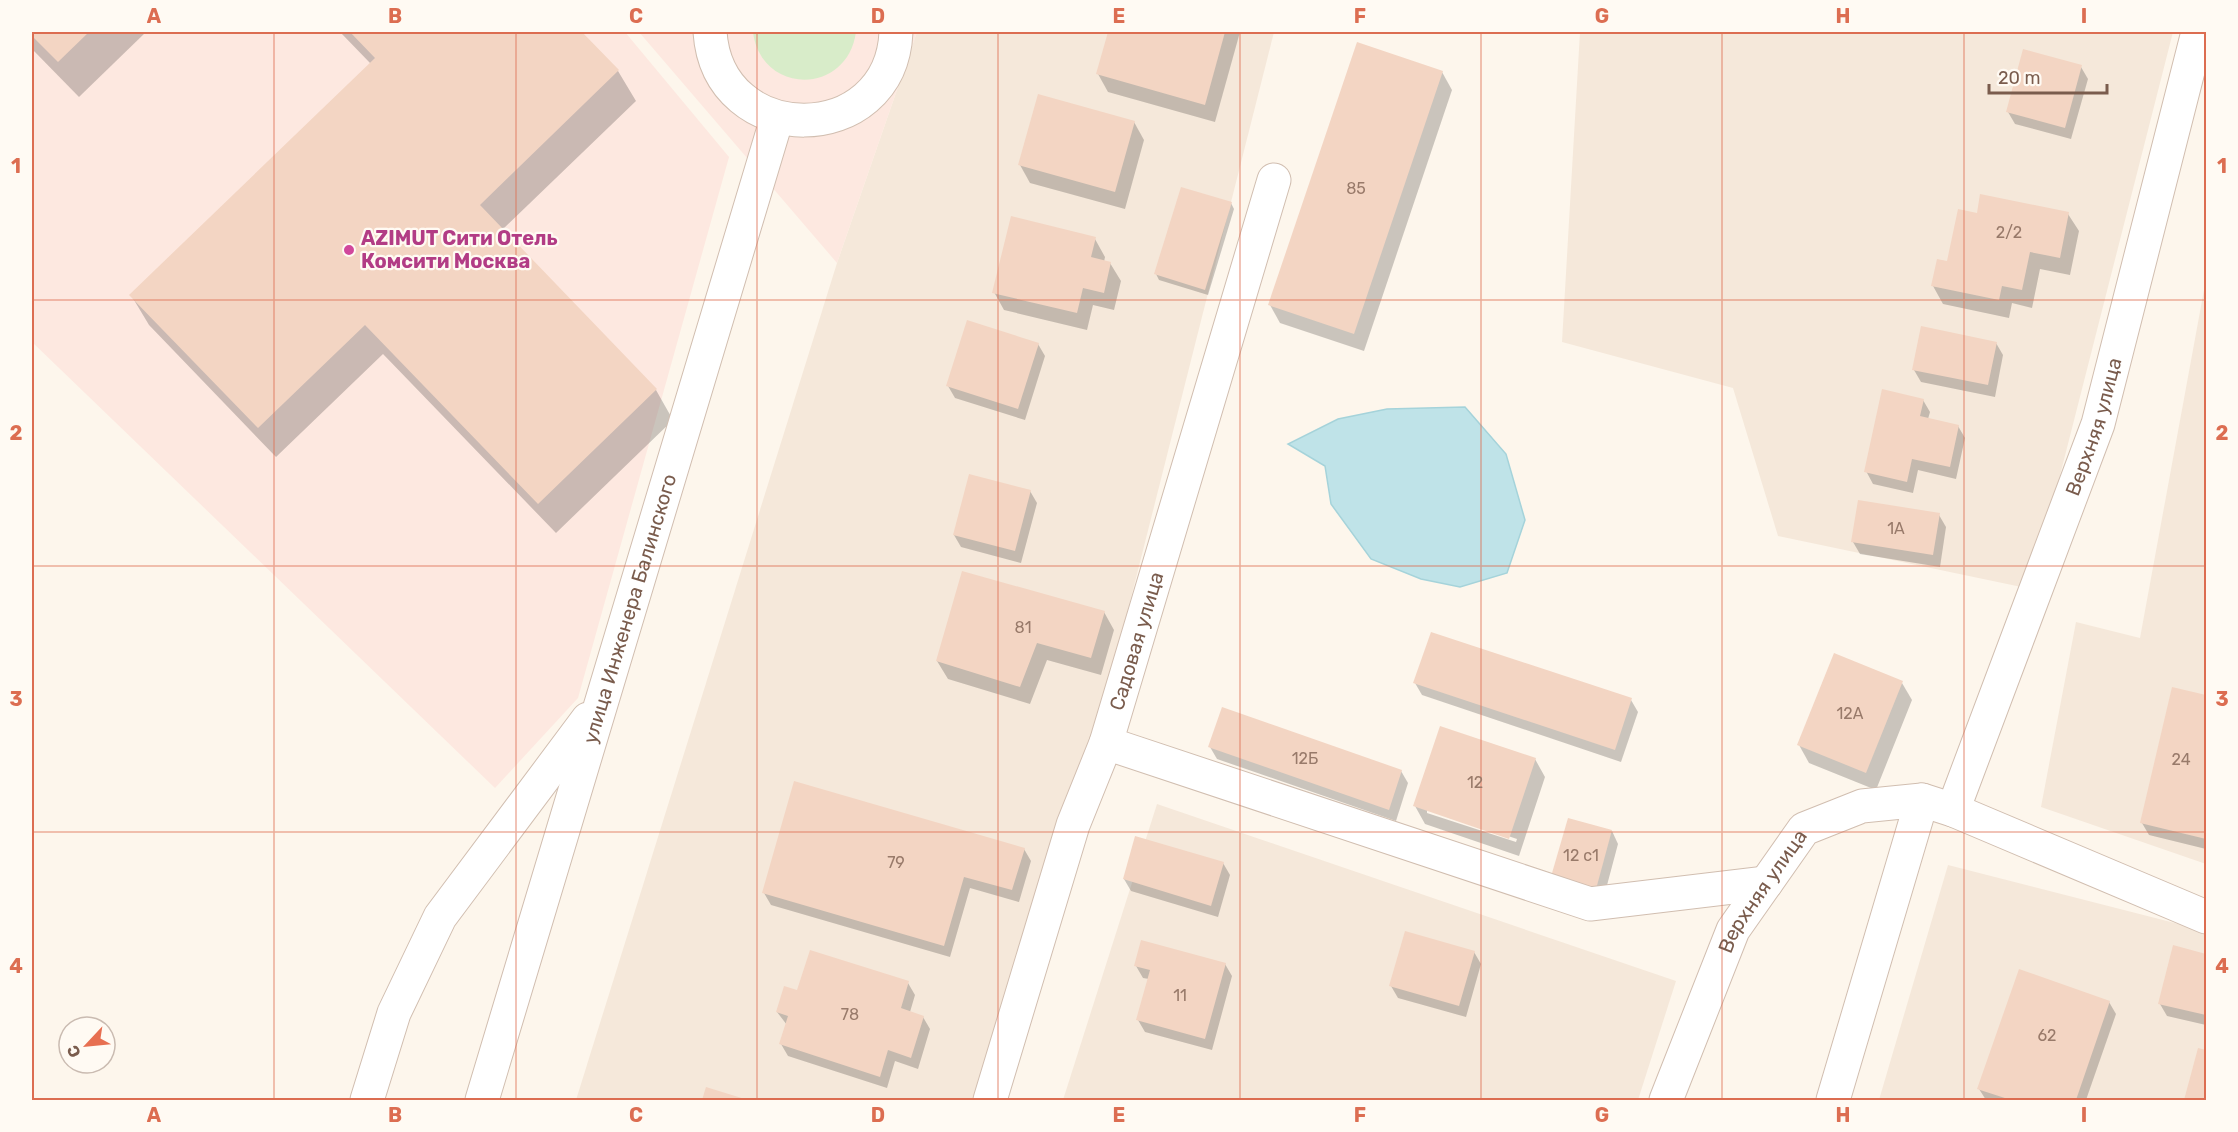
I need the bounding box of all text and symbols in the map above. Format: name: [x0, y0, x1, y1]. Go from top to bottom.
text: A: [147, 4, 162, 28]
text: B: [388, 4, 402, 28]
text: C: [629, 4, 643, 28]
text: D: [871, 4, 885, 28]
text: E: [1113, 4, 1125, 28]
text: F: [1354, 4, 1366, 28]
text: G: [1595, 4, 1609, 28]
text: H: [1836, 4, 1850, 28]
text: I: [2081, 4, 2087, 28]
scale bar: [1989, 57, 2108, 95]
text: 20 m: [1998, 67, 2040, 89]
text: 1: [11, 154, 21, 178]
text: 1: [2217, 154, 2227, 178]
house number: 85: [1346, 179, 1366, 198]
house number: 2/2: [1996, 223, 2022, 242]
place label: AZIMUT Сити Отель Комсити Москва: [361, 226, 558, 273]
marker: AZIMUT Сити Отель Комсити Москва: [342, 243, 356, 257]
street label: Верхняя улица: [2060, 355, 2126, 499]
text: 2: [10, 421, 23, 445]
text: 2: [2216, 421, 2229, 445]
street label: улица Инженера Балинского: [578, 471, 681, 746]
house number: 1А: [1887, 519, 1905, 538]
street label: Садовая улица: [1104, 569, 1168, 713]
house number: 81: [1014, 618, 1032, 637]
text: 3: [9, 687, 23, 711]
text: 3: [2215, 687, 2229, 711]
house number: 12А: [1837, 704, 1864, 723]
house number: 12Б: [1292, 749, 1318, 768]
house number: 24: [2171, 750, 2191, 769]
house number: 12: [1467, 773, 1483, 792]
street label: Верхняя улица: [1713, 825, 1812, 956]
house number: 12 с1: [1563, 846, 1599, 865]
house number: 79: [887, 853, 905, 872]
text: 4: [9, 954, 23, 978]
text: 4: [2215, 954, 2229, 978]
house number: 11: [1173, 986, 1187, 1005]
house number: 78: [841, 1005, 859, 1024]
north arrow: [57, 1015, 117, 1075]
house number: 62: [2037, 1026, 2057, 1045]
text: С: [63, 1042, 85, 1061]
text: A: [147, 1103, 162, 1127]
text: B: [388, 1103, 402, 1127]
text: C: [629, 1103, 643, 1127]
text: D: [871, 1103, 885, 1127]
text: E: [1113, 1103, 1125, 1127]
text: F: [1354, 1103, 1366, 1127]
text: G: [1595, 1103, 1609, 1127]
text: H: [1836, 1103, 1850, 1127]
text: I: [2081, 1103, 2087, 1127]

